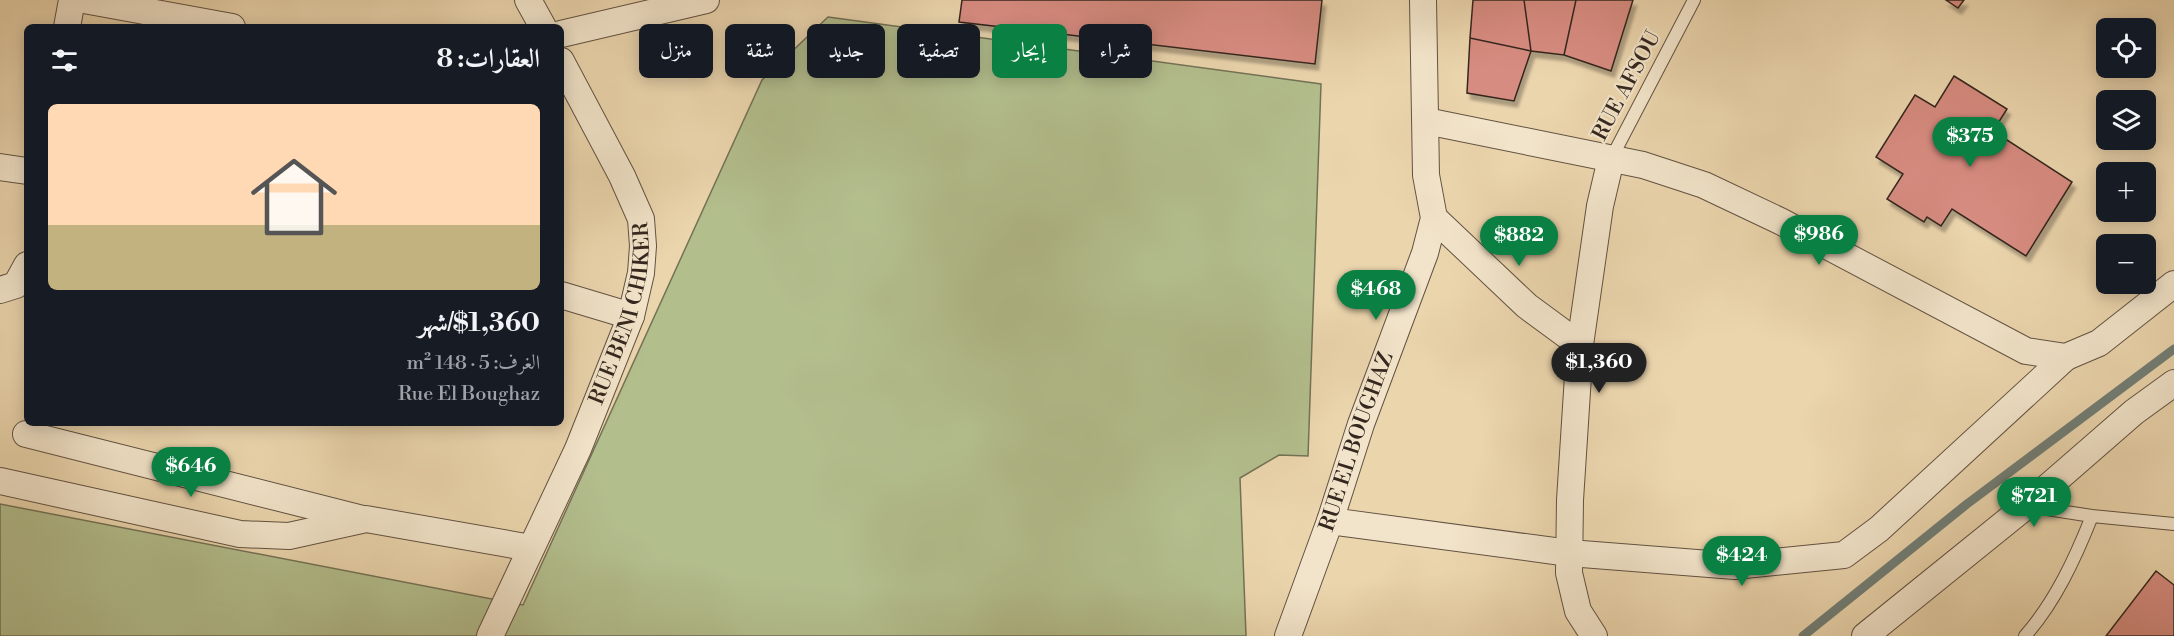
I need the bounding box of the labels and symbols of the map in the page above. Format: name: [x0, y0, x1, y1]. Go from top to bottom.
street label: RUE AFSOU: [1587, 26, 1667, 145]
pin: $375: [1934, 117, 2006, 168]
pin: $986: [1783, 215, 1855, 266]
pin: $882: [1483, 216, 1555, 267]
street label: RUE BENI CHIKER: [584, 221, 656, 409]
pin: $468: [1340, 270, 1412, 321]
pin: $1,360: [1550, 343, 1648, 394]
street label: RUE EL BOUGHAZ: [1314, 349, 1400, 535]
pin: $646: [155, 447, 227, 498]
pin: $721: [1998, 477, 2070, 528]
pin: $424: [1706, 536, 1778, 587]

